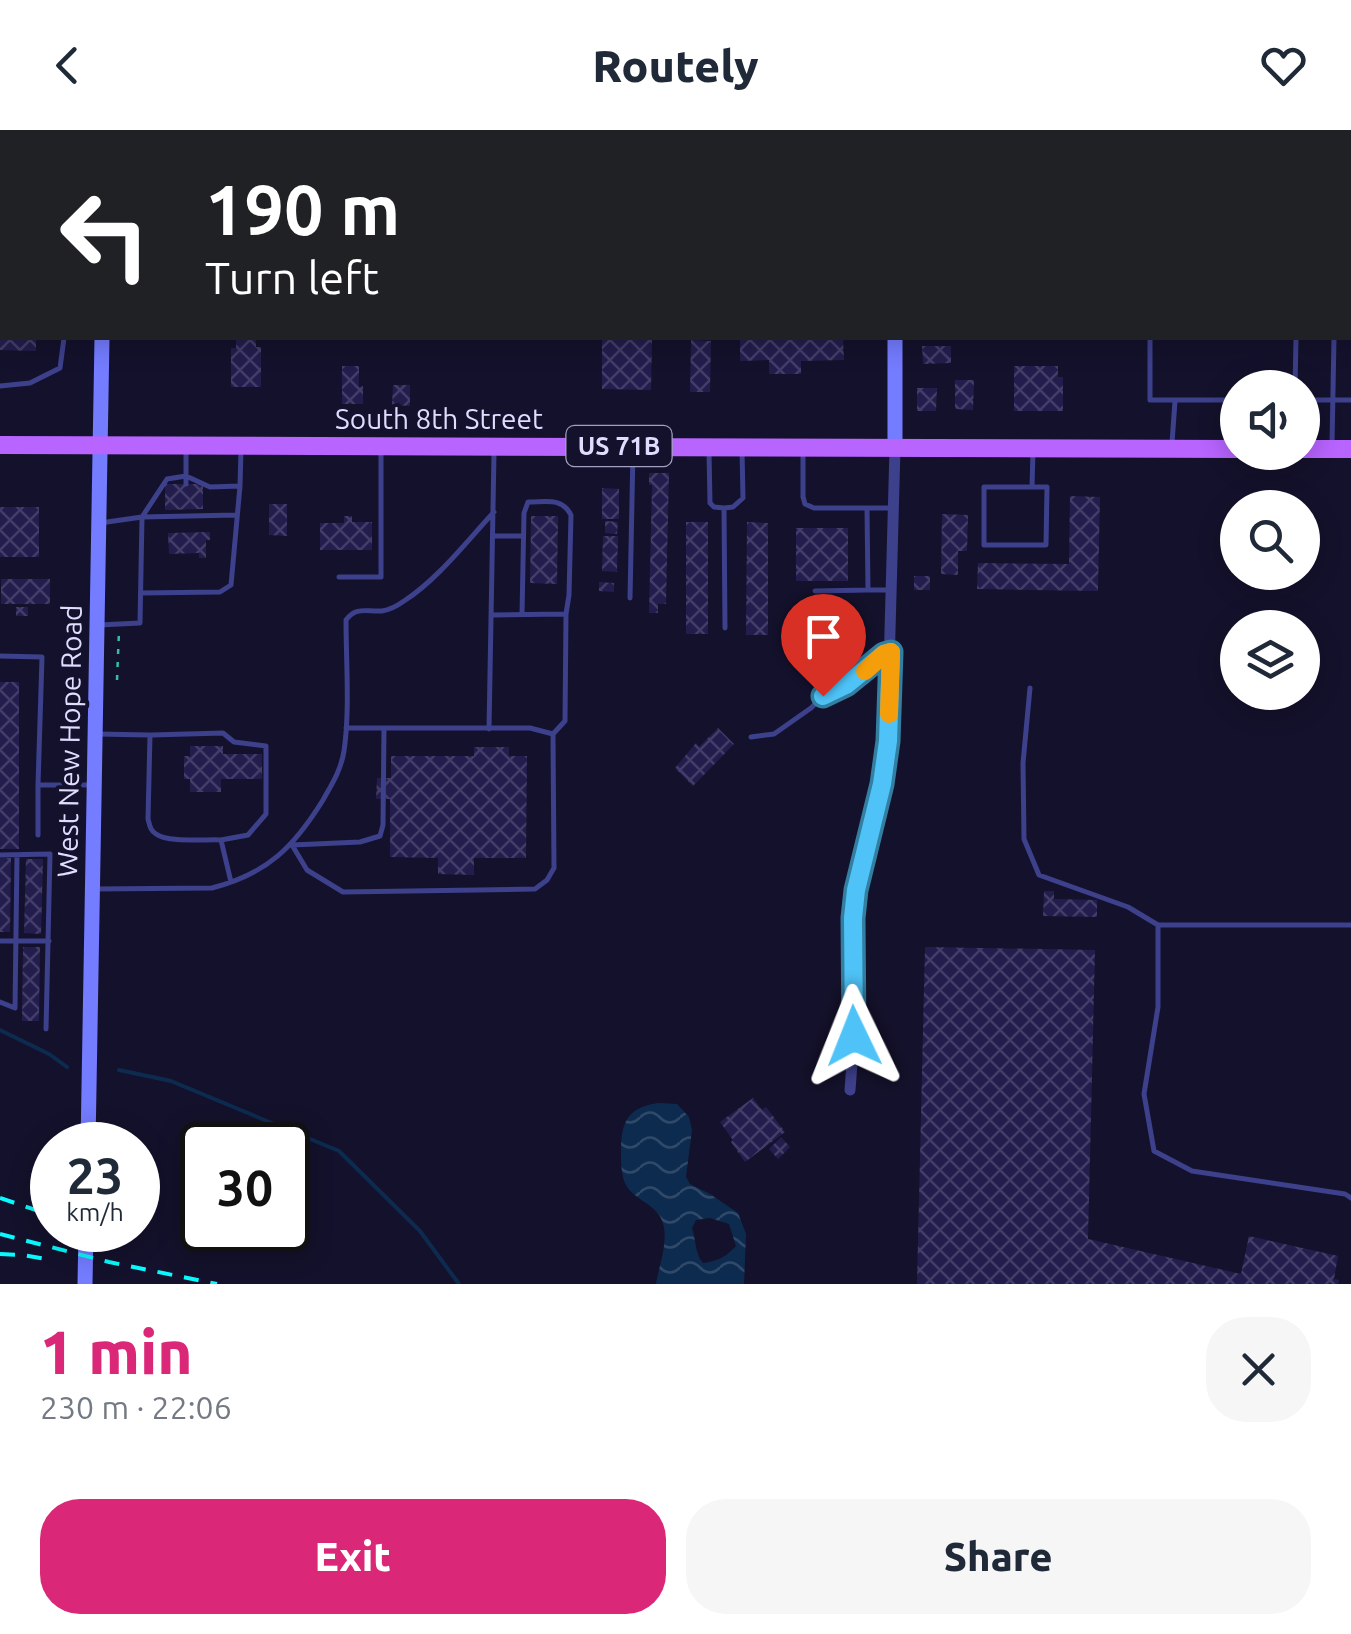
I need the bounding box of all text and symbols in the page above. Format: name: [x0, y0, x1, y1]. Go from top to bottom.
icon: back: [40, 38, 95, 93]
icon: heart: [1256, 38, 1311, 93]
text: Routely: [592, 40, 759, 91]
icon: left: [40, 170, 170, 300]
text: 190 m: [205, 170, 400, 248]
text: Turn left: [205, 252, 379, 303]
map controls: [1220, 370, 1320, 710]
button: sound: [1220, 370, 1320, 470]
street label: South 8th Street: [335, 403, 543, 434]
road number: US 71B: [566, 426, 672, 466]
button: search: [1220, 490, 1320, 590]
pin: [781, 594, 866, 697]
street label: West New Hope Road: [51, 604, 87, 878]
icon: arrive: [796, 609, 851, 664]
button: layers: [1220, 610, 1320, 710]
position arrow: [802, 984, 906, 1088]
speed limit sign: 30: [180, 1122, 310, 1252]
text: 23: [67, 1147, 123, 1203]
text: km/h: [66, 1198, 124, 1226]
button: close: [1206, 1317, 1311, 1422]
text: 1 min: [40, 1318, 193, 1385]
text: 230 m · 22:06: [40, 1389, 232, 1425]
button: Exit: [40, 1499, 666, 1614]
button: Share: [686, 1499, 1311, 1614]

